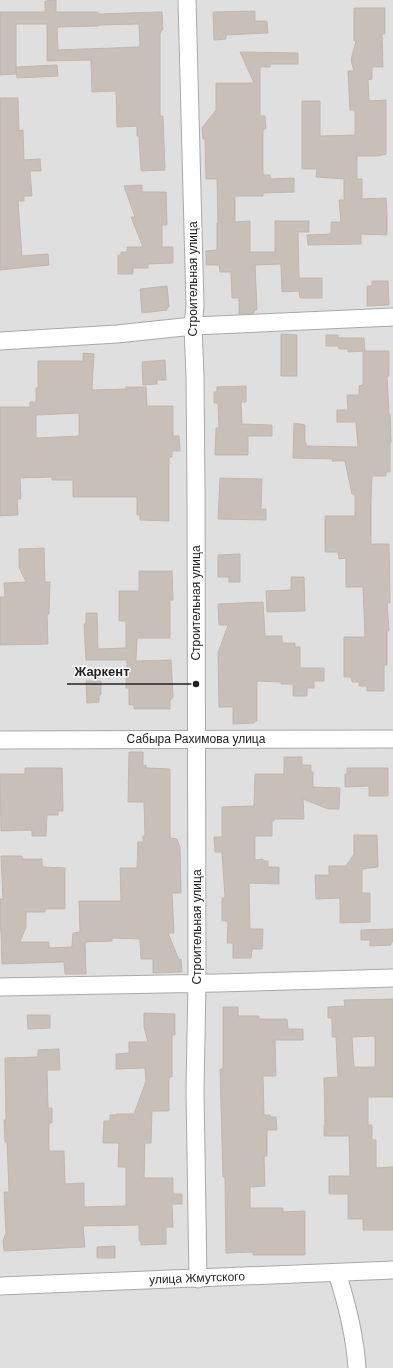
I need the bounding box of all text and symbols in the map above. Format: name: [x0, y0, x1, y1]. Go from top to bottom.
street label: Строительная улица: [186, 221, 200, 337]
street label: Строительная улица: [189, 545, 203, 661]
callout: Жаркент: [67, 659, 138, 684]
text: Жаркент: [73, 664, 130, 679]
street label: Сабыра Рахимова улица: [127, 732, 266, 746]
street label: Строительная улица: [190, 869, 204, 985]
street label: улица Жмутского: [149, 1269, 246, 1287]

